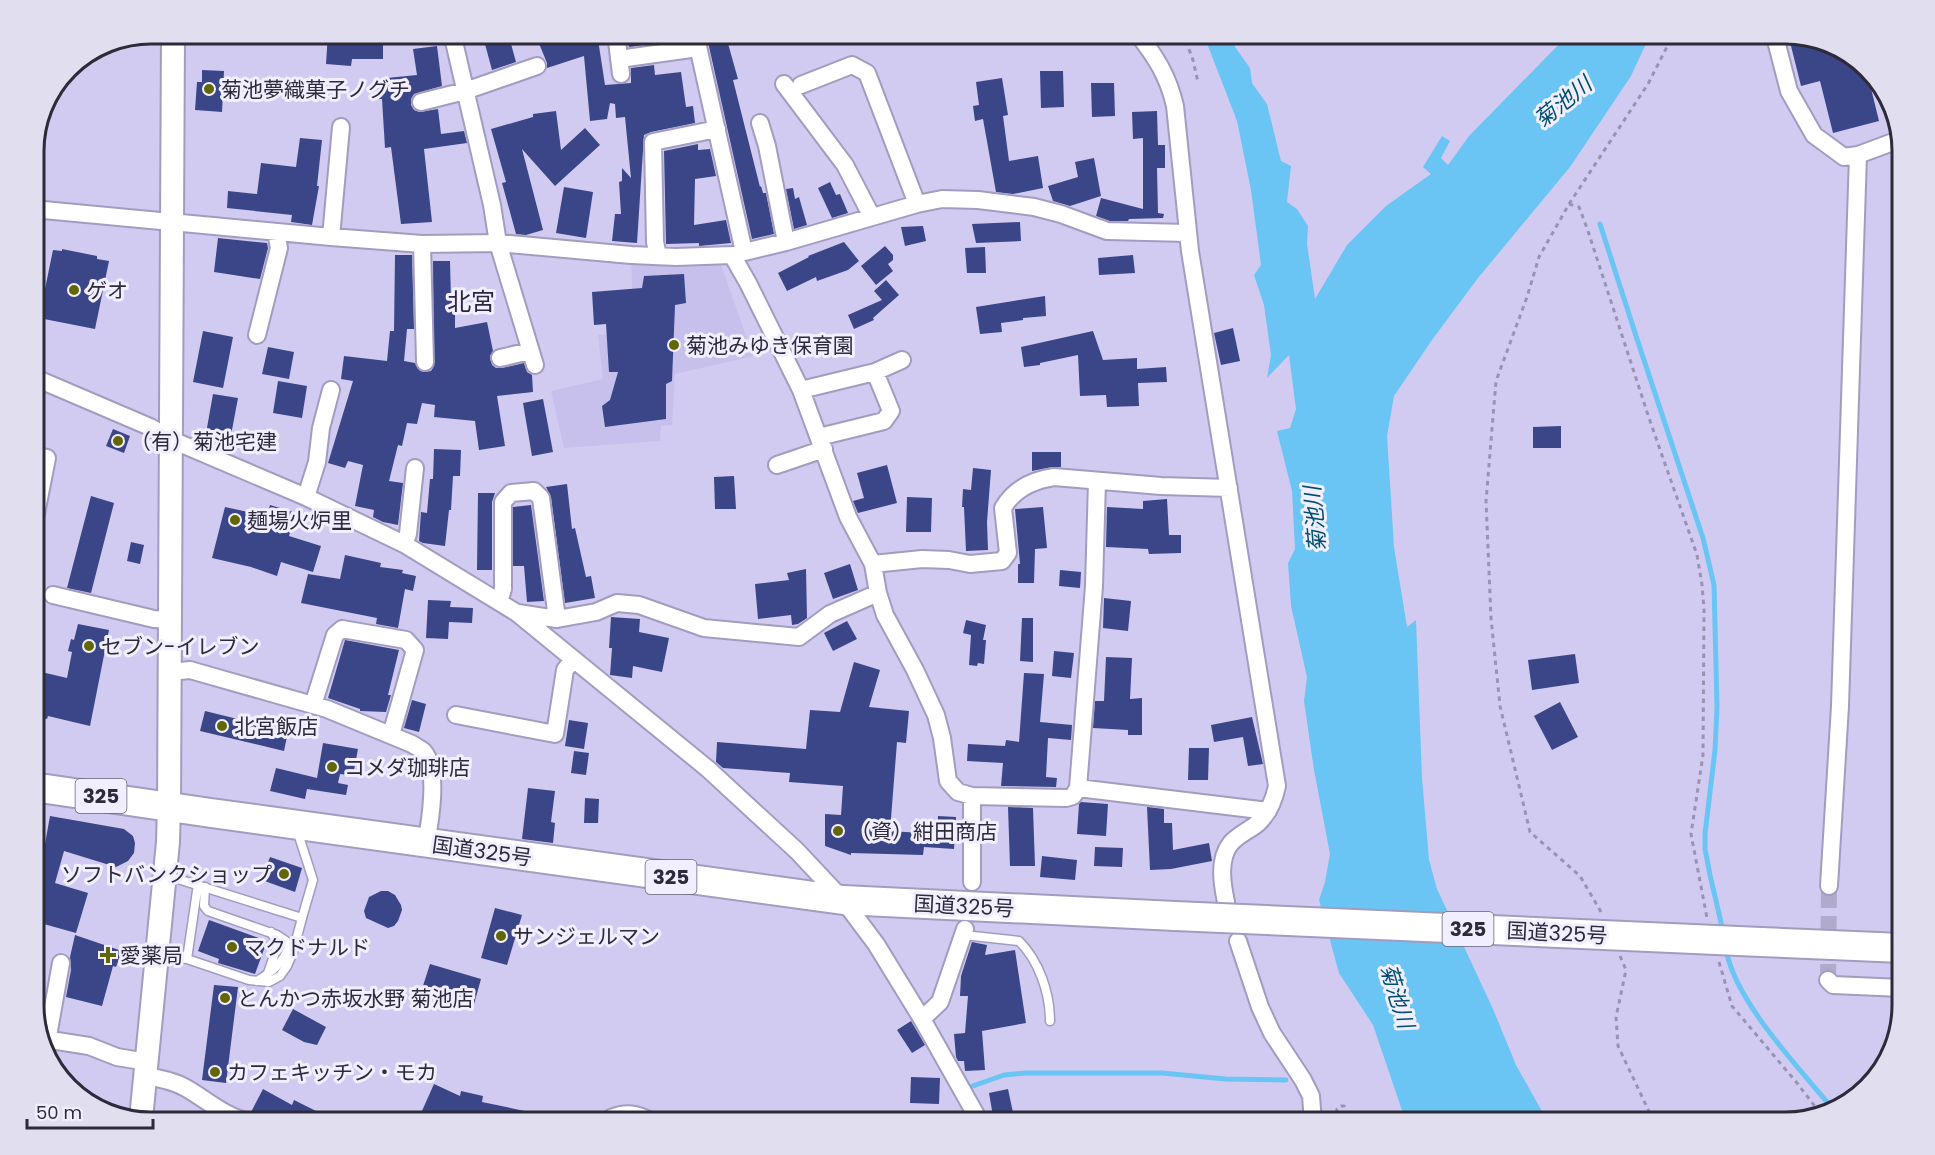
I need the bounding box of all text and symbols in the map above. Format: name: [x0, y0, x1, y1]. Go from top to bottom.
water label: 菊池川: [1528, 68, 1600, 135]
place label: 菊池夢織菓子ノグチ: [221, 75, 410, 104]
marker: 菊池夢織菓子ノグチ: [202, 82, 216, 96]
place label: ゲオ: [86, 276, 128, 305]
marker: ゲオ: [67, 283, 81, 297]
district label: 北宮: [447, 285, 495, 318]
place label: 菊池みゆき保育園: [686, 331, 854, 360]
marker: 菊池みゆき保育園: [667, 338, 681, 352]
place label: （有）菊池宅建: [130, 427, 277, 456]
marker: （有）菊池宅建: [111, 434, 125, 448]
water label: 菊池川: [1297, 483, 1333, 553]
place label: 麺場火炉里: [247, 506, 352, 535]
marker: 麺場火炉里: [228, 513, 242, 527]
place label: セブン-イレブン: [101, 632, 260, 661]
marker: セブン-イレブン: [82, 639, 96, 653]
place label: 北宮飯店: [234, 712, 318, 741]
marker: 北宮飯店: [215, 719, 229, 733]
place label: コメダ珈琲店: [344, 753, 470, 782]
marker: コメダ珈琲店: [325, 760, 339, 774]
road number: 325: [76, 779, 126, 813]
place label: （資）紺田商店: [850, 817, 997, 846]
marker: （資）紺田商店: [831, 824, 845, 838]
street label: 国道325号: [430, 830, 534, 872]
place label: ソフトバンクショップ: [61, 860, 272, 889]
road number: 325: [646, 860, 696, 894]
marker: ソフトバンクショップ: [277, 867, 291, 881]
street label: 国道325号: [913, 889, 1015, 923]
road number: 325: [1442, 912, 1494, 946]
street label: 国道325号: [1506, 916, 1608, 950]
place label: サンジェルマン: [513, 922, 660, 951]
marker: サンジェルマン: [494, 929, 508, 943]
place label: マクドナルド: [244, 933, 370, 962]
marker: マクドナルド: [225, 940, 239, 954]
place label: 愛薬局: [120, 941, 183, 970]
marker: 愛薬局: [101, 948, 115, 962]
water label: 菊池川: [1373, 960, 1422, 1034]
place label: とんかつ赤坂水野 菊池店: [237, 984, 474, 1013]
marker: とんかつ赤坂水野 菊池店: [218, 991, 232, 1005]
place label: カフェキッチン・モカ: [227, 1058, 437, 1087]
marker: カフェキッチン・モカ: [208, 1065, 222, 1079]
scale bar: [27, 1092, 153, 1130]
text: 50 m: [36, 1100, 82, 1125]

